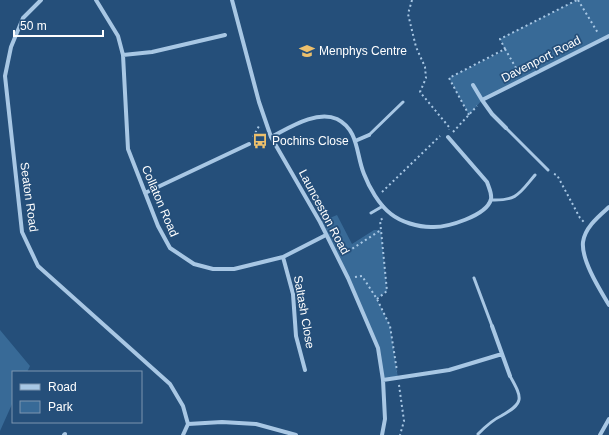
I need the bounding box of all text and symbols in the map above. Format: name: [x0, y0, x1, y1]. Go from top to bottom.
scale bar: [14, 12, 103, 38]
text: 50 m: [20, 19, 47, 33]
street label: Davenport Road: [499, 33, 583, 85]
school or university icon: Menphys Centre: [298, 42, 316, 60]
place label: Menphys Centre: [319, 44, 407, 58]
bus stop icon: Pochins Close: [251, 132, 269, 150]
place label: Pochins Close: [272, 134, 349, 148]
street label: Seaton Road: [17, 161, 41, 233]
street label: Collaton Road: [139, 163, 181, 239]
street label: Launceston Road: [296, 167, 352, 257]
street label: Saltash Close: [291, 274, 317, 350]
legend: [12, 371, 142, 423]
text: Road: [48, 380, 77, 394]
text: Park: [48, 400, 74, 414]

